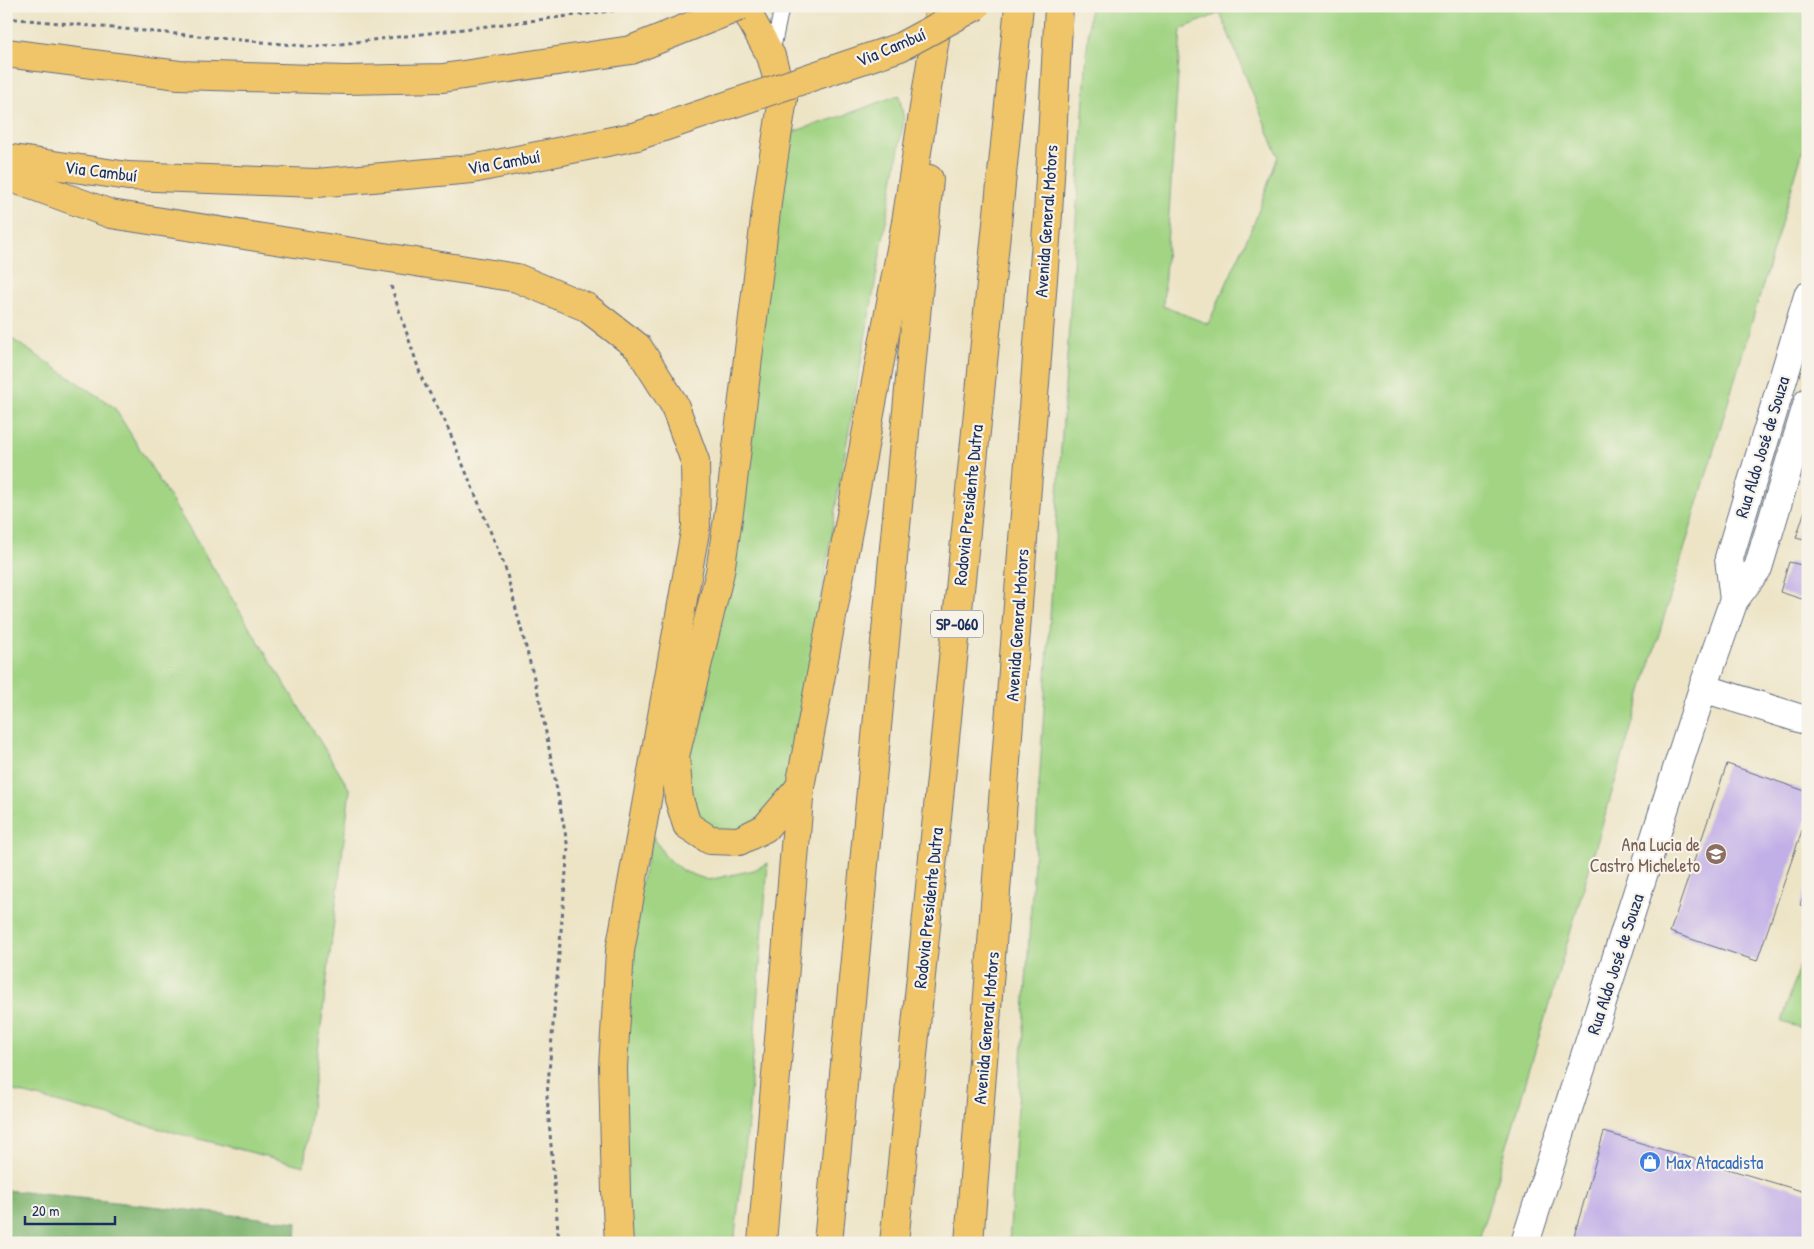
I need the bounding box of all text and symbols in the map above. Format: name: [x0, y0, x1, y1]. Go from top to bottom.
street label: Via Cambuí: [852, 21, 930, 73]
street label: Via Cambuí: [466, 143, 542, 181]
street label: Avenida General Motors: [1028, 144, 1064, 298]
street label: Via Cambuí: [63, 154, 139, 188]
street label: Rua Aldo José de Souza: [1729, 373, 1795, 521]
street label: Rodovia Presidente Dutra: [947, 423, 989, 587]
street label: Avenida General Motors: [999, 548, 1035, 702]
road number: SP-060: [931, 610, 983, 638]
street label: Rodovia Presidente Dutra: [907, 826, 949, 990]
place label: Ana Lucia de Castro Micheleto: [1590, 832, 1700, 878]
school or university icon: Ana Lucia de Castro Micheleto: [1704, 842, 1728, 866]
street label: Rua Aldo José de Souza: [1580, 890, 1650, 1038]
street label: Avenida General Motors: [967, 951, 1005, 1105]
shop icon: Max Atacadista: [1638, 1150, 1662, 1174]
place label: Max Atacadista: [1666, 1150, 1763, 1175]
scale bar: [25, 1194, 115, 1226]
text: 20 m: [32, 1200, 59, 1221]

